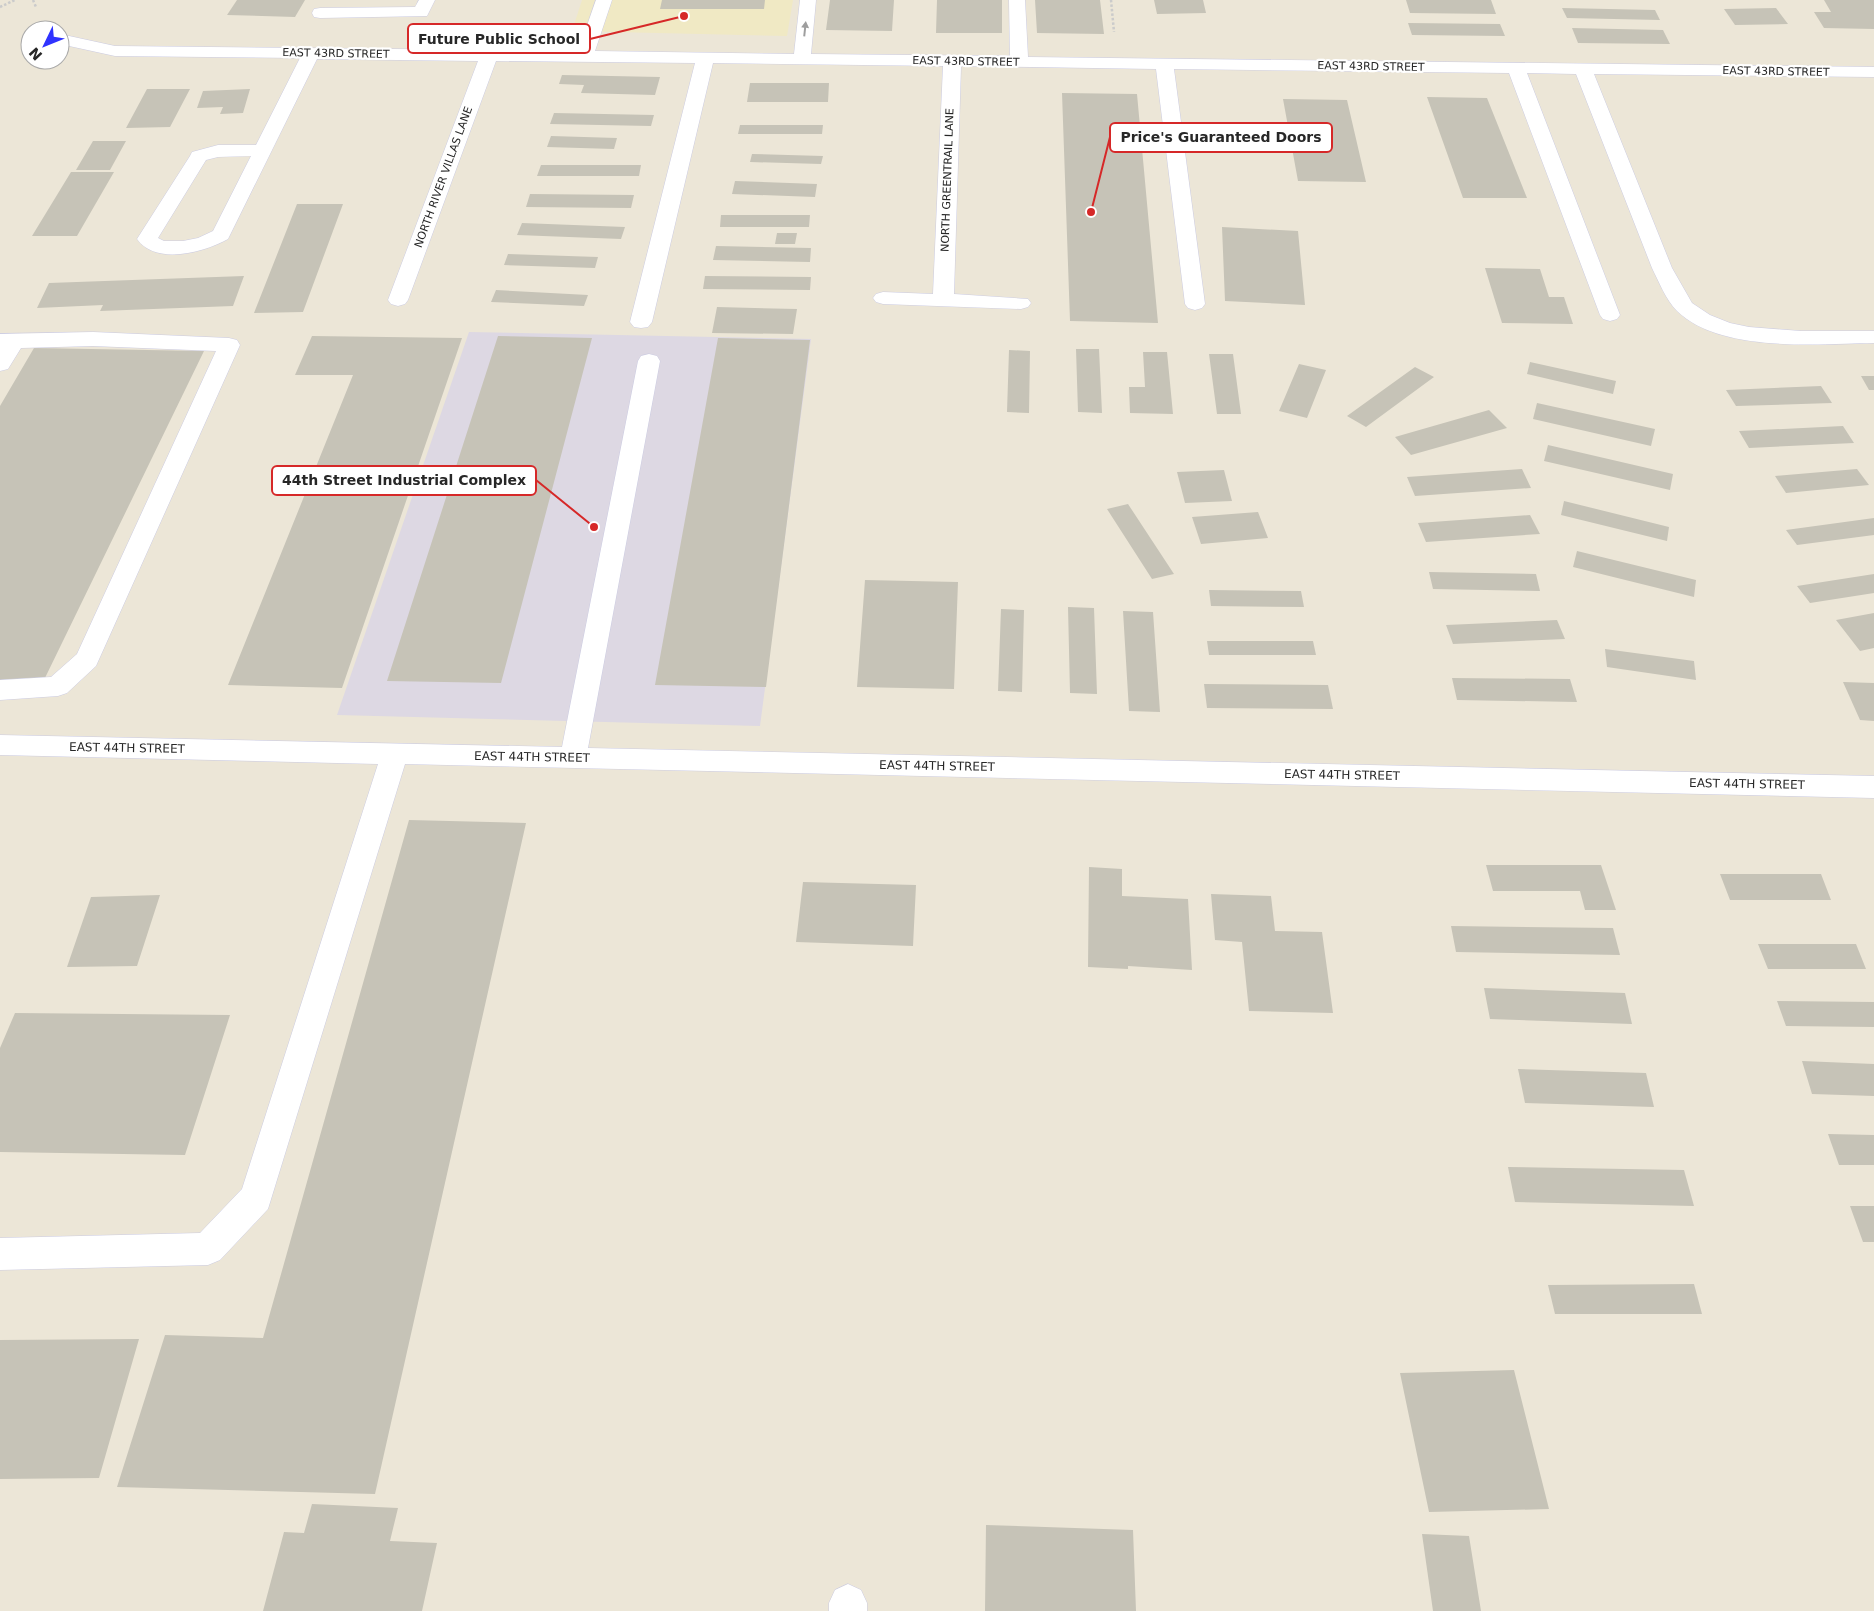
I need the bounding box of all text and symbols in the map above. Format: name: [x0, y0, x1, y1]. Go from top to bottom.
north arrow: [20, 20, 70, 70]
one-way arrow: [801, 21, 809, 37]
callout: Future Public School: [408, 24, 590, 53]
text: Future Public School: [418, 31, 580, 47]
text: N: [26, 44, 45, 64]
street label: EAST 43RD STREET: [282, 46, 390, 61]
street label: EAST 43RD STREET: [912, 54, 1020, 69]
street label: EAST 43RD STREET: [1317, 59, 1425, 74]
street label: EAST 43RD STREET: [1722, 64, 1830, 79]
street label: NORTH RIVER VILLAS LANE: [412, 105, 475, 249]
street label: NORTH GREENTRAIL LANE: [938, 108, 957, 252]
callout: Price's Guaranteed Doors: [1110, 123, 1332, 152]
text: Price's Guaranteed Doors: [1120, 129, 1322, 145]
callout: 44th Street Industrial Complex: [272, 466, 536, 495]
text: 44th Street Industrial Complex: [282, 472, 526, 488]
street label: EAST 44TH STREET: [69, 740, 186, 756]
street label: EAST 44TH STREET: [474, 749, 591, 765]
street label: EAST 44TH STREET: [879, 758, 996, 774]
street label: EAST 44TH STREET: [1284, 767, 1401, 783]
street label: EAST 44TH STREET: [1689, 776, 1806, 792]

